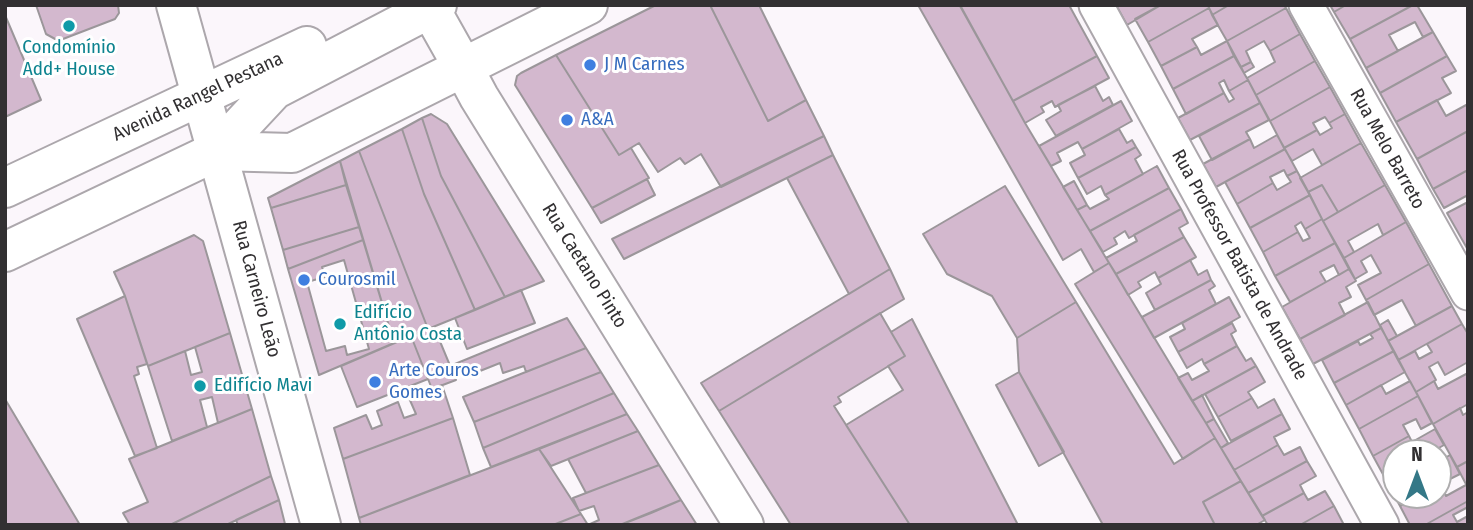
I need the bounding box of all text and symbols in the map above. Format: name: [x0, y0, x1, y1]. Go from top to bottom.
marker: Condomínio Add+ House: [61, 18, 77, 34]
place label: Condomínio Add+ House: [22, 37, 116, 81]
street label: Avenida Rangel Pestana: [109, 48, 287, 146]
place label: J M Carnes: [604, 54, 685, 76]
marker: J M Carnes: [582, 57, 598, 73]
street label: Rua Melo Barreto: [1345, 85, 1429, 213]
place label: A&A: [581, 109, 614, 131]
marker: A&A: [559, 112, 575, 128]
street label: Rua Professor Batista de Andrade: [1166, 146, 1312, 384]
street label: Rua Caetano Pinto: [537, 199, 631, 333]
street label: Rua Carneiro Leão: [227, 218, 285, 360]
place label: Courosmil: [318, 269, 396, 291]
marker: Courosmil: [296, 272, 312, 288]
place label: Edifício Antônio Costa: [354, 302, 462, 346]
marker: Edifício Antônio Costa: [332, 316, 348, 332]
place label: Arte Couros Gomes: [389, 360, 479, 404]
marker: Arte Couros Gomes: [367, 374, 383, 390]
place label: Edifício Mavi: [214, 375, 312, 397]
marker: Edifício Mavi: [192, 378, 208, 394]
north arrow: [1382, 439, 1452, 509]
text: N: [1411, 443, 1423, 466]

